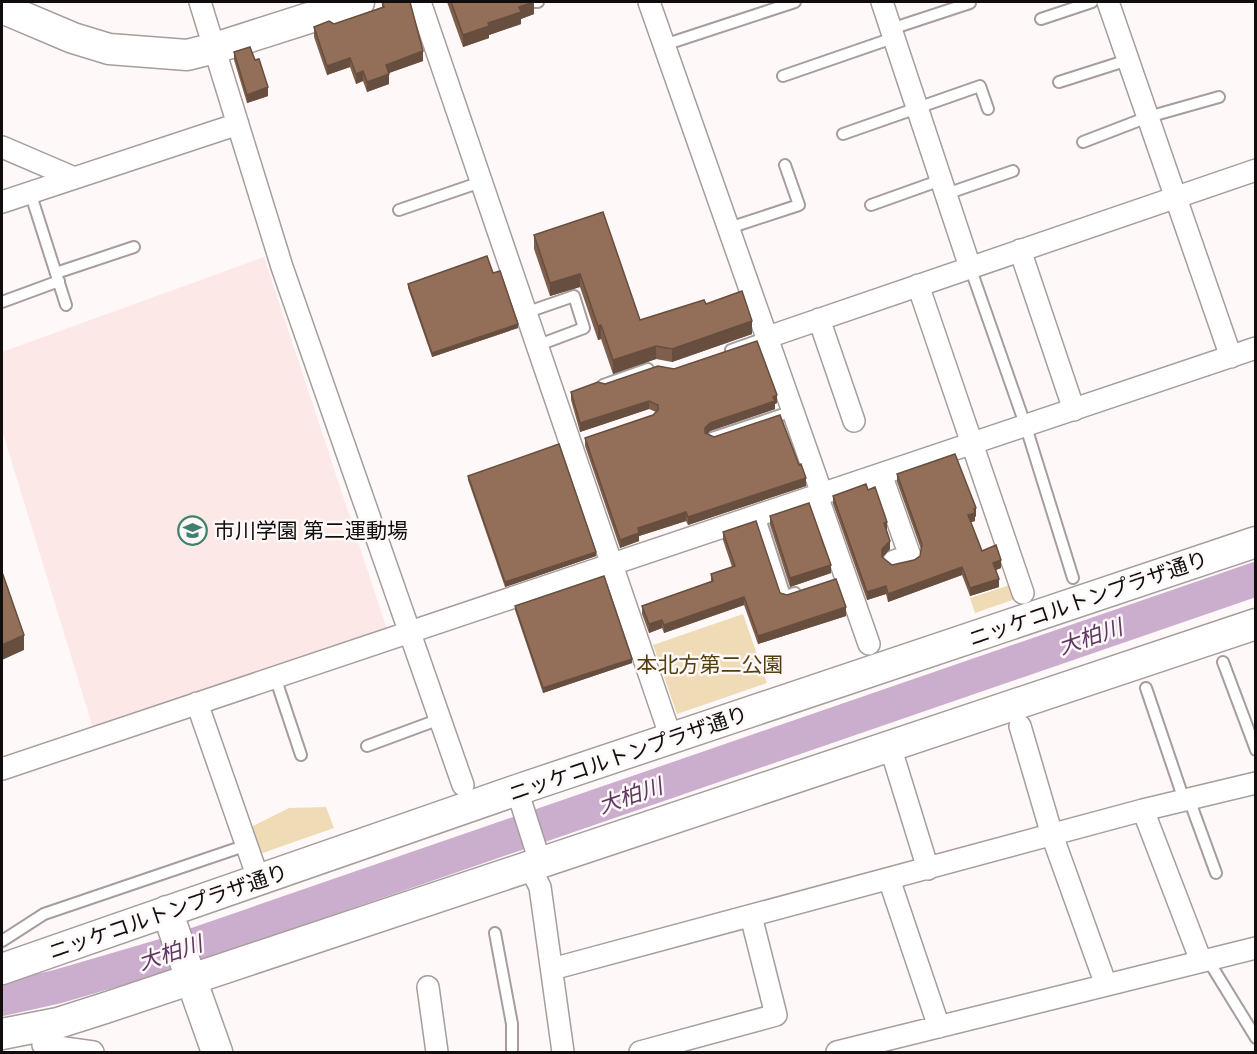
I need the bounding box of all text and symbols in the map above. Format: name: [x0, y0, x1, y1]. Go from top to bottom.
school or university icon: 市川学園 第二運動場: [177, 514, 209, 546]
place label: 市川学園 第二運動場: [214, 516, 408, 544]
street label: ニッケコルトンプラザ通り: [965, 544, 1211, 652]
water label: 大柏川: [1054, 611, 1128, 660]
park label: 本北方第二公園: [637, 650, 784, 678]
street label: ニッケコルトンプラザ通り: [505, 699, 751, 807]
water label: 大柏川: [594, 770, 668, 819]
street label: ニッケコルトンプラザ通り: [45, 857, 291, 965]
water label: 大柏川: [134, 927, 208, 976]

